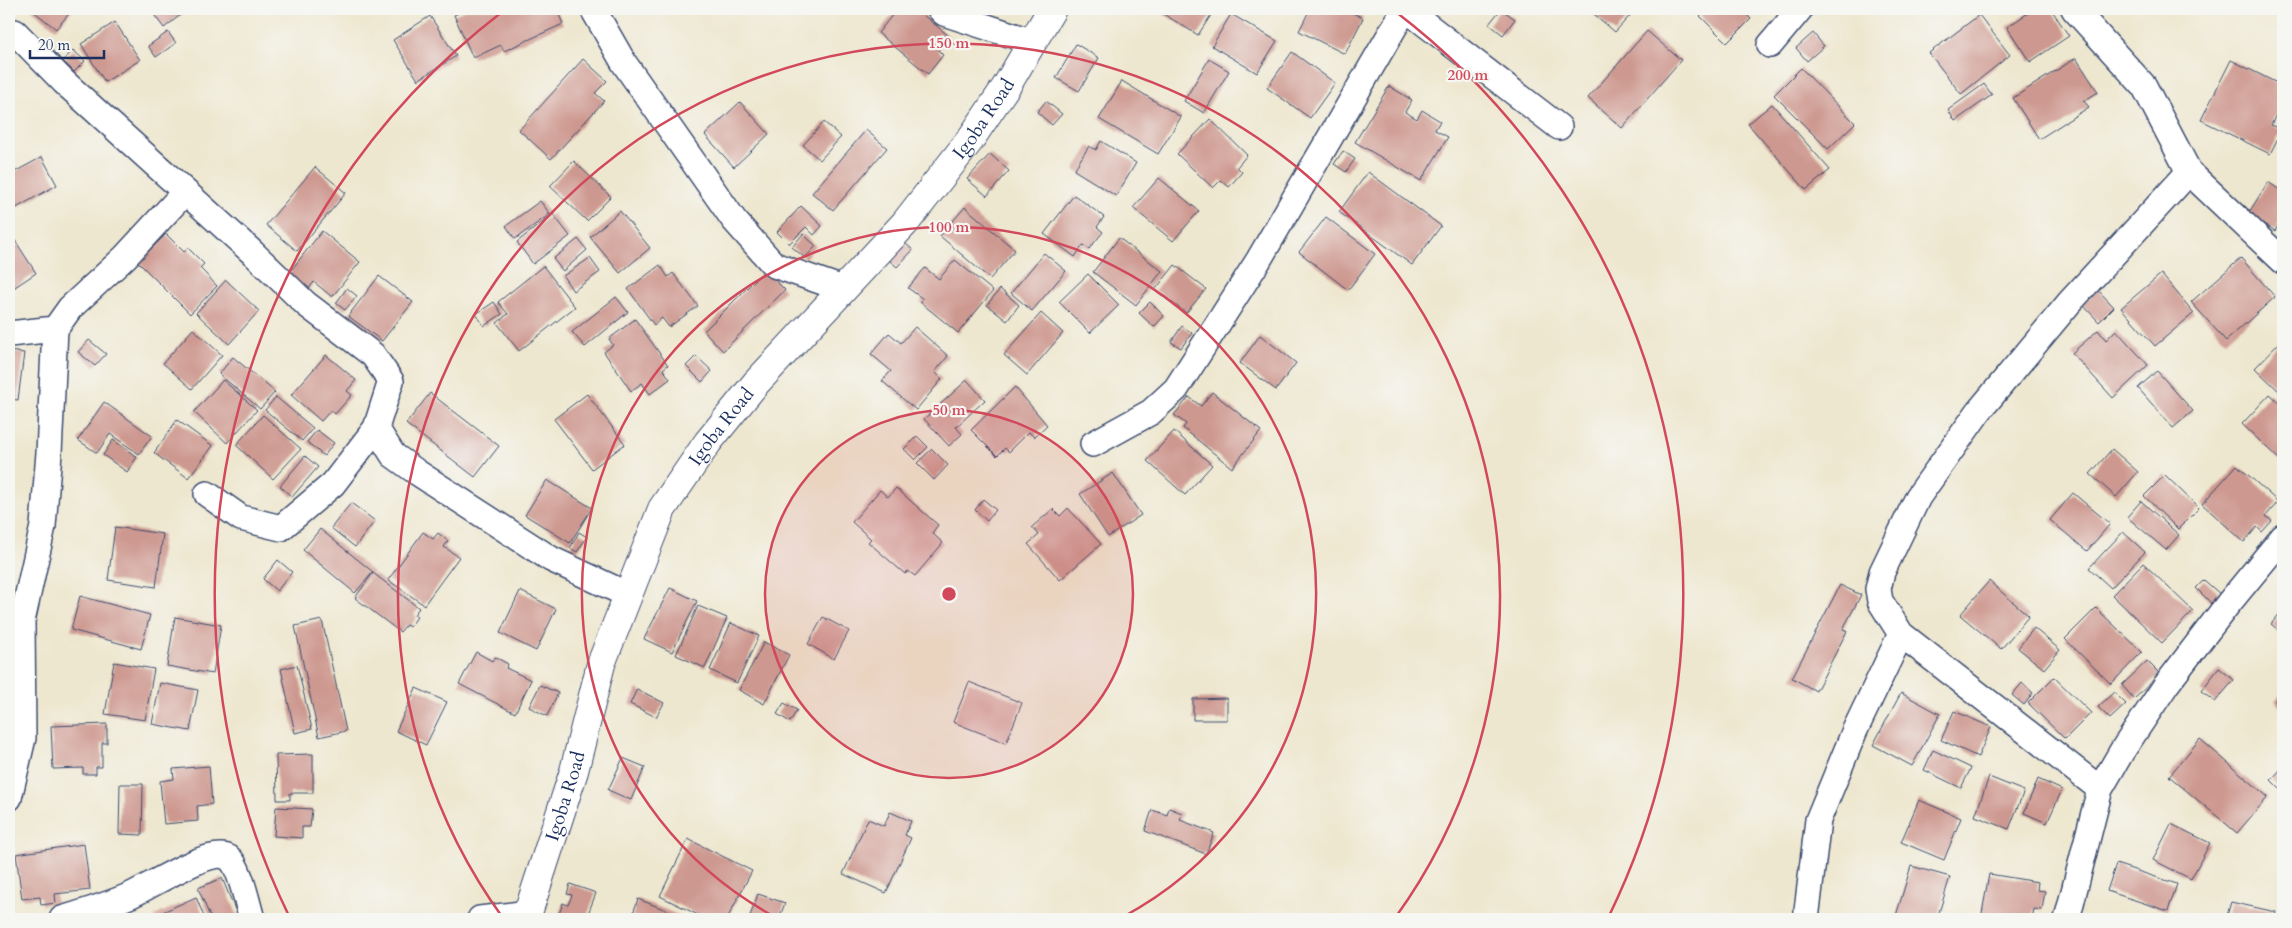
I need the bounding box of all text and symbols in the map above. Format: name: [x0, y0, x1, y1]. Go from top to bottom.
scale bar: [30, 28, 104, 60]
text: 150 m: [929, 33, 970, 53]
text: 20 m: [38, 35, 70, 55]
text: 200 m: [1448, 65, 1489, 85]
street label: Igoba Road: [947, 74, 1021, 165]
text: 100 m: [929, 217, 970, 237]
street label: Igoba Road: [682, 382, 760, 471]
text: 50 m: [932, 400, 966, 420]
centre of rings: [940, 585, 958, 603]
street label: Igoba Road: [539, 749, 591, 844]

